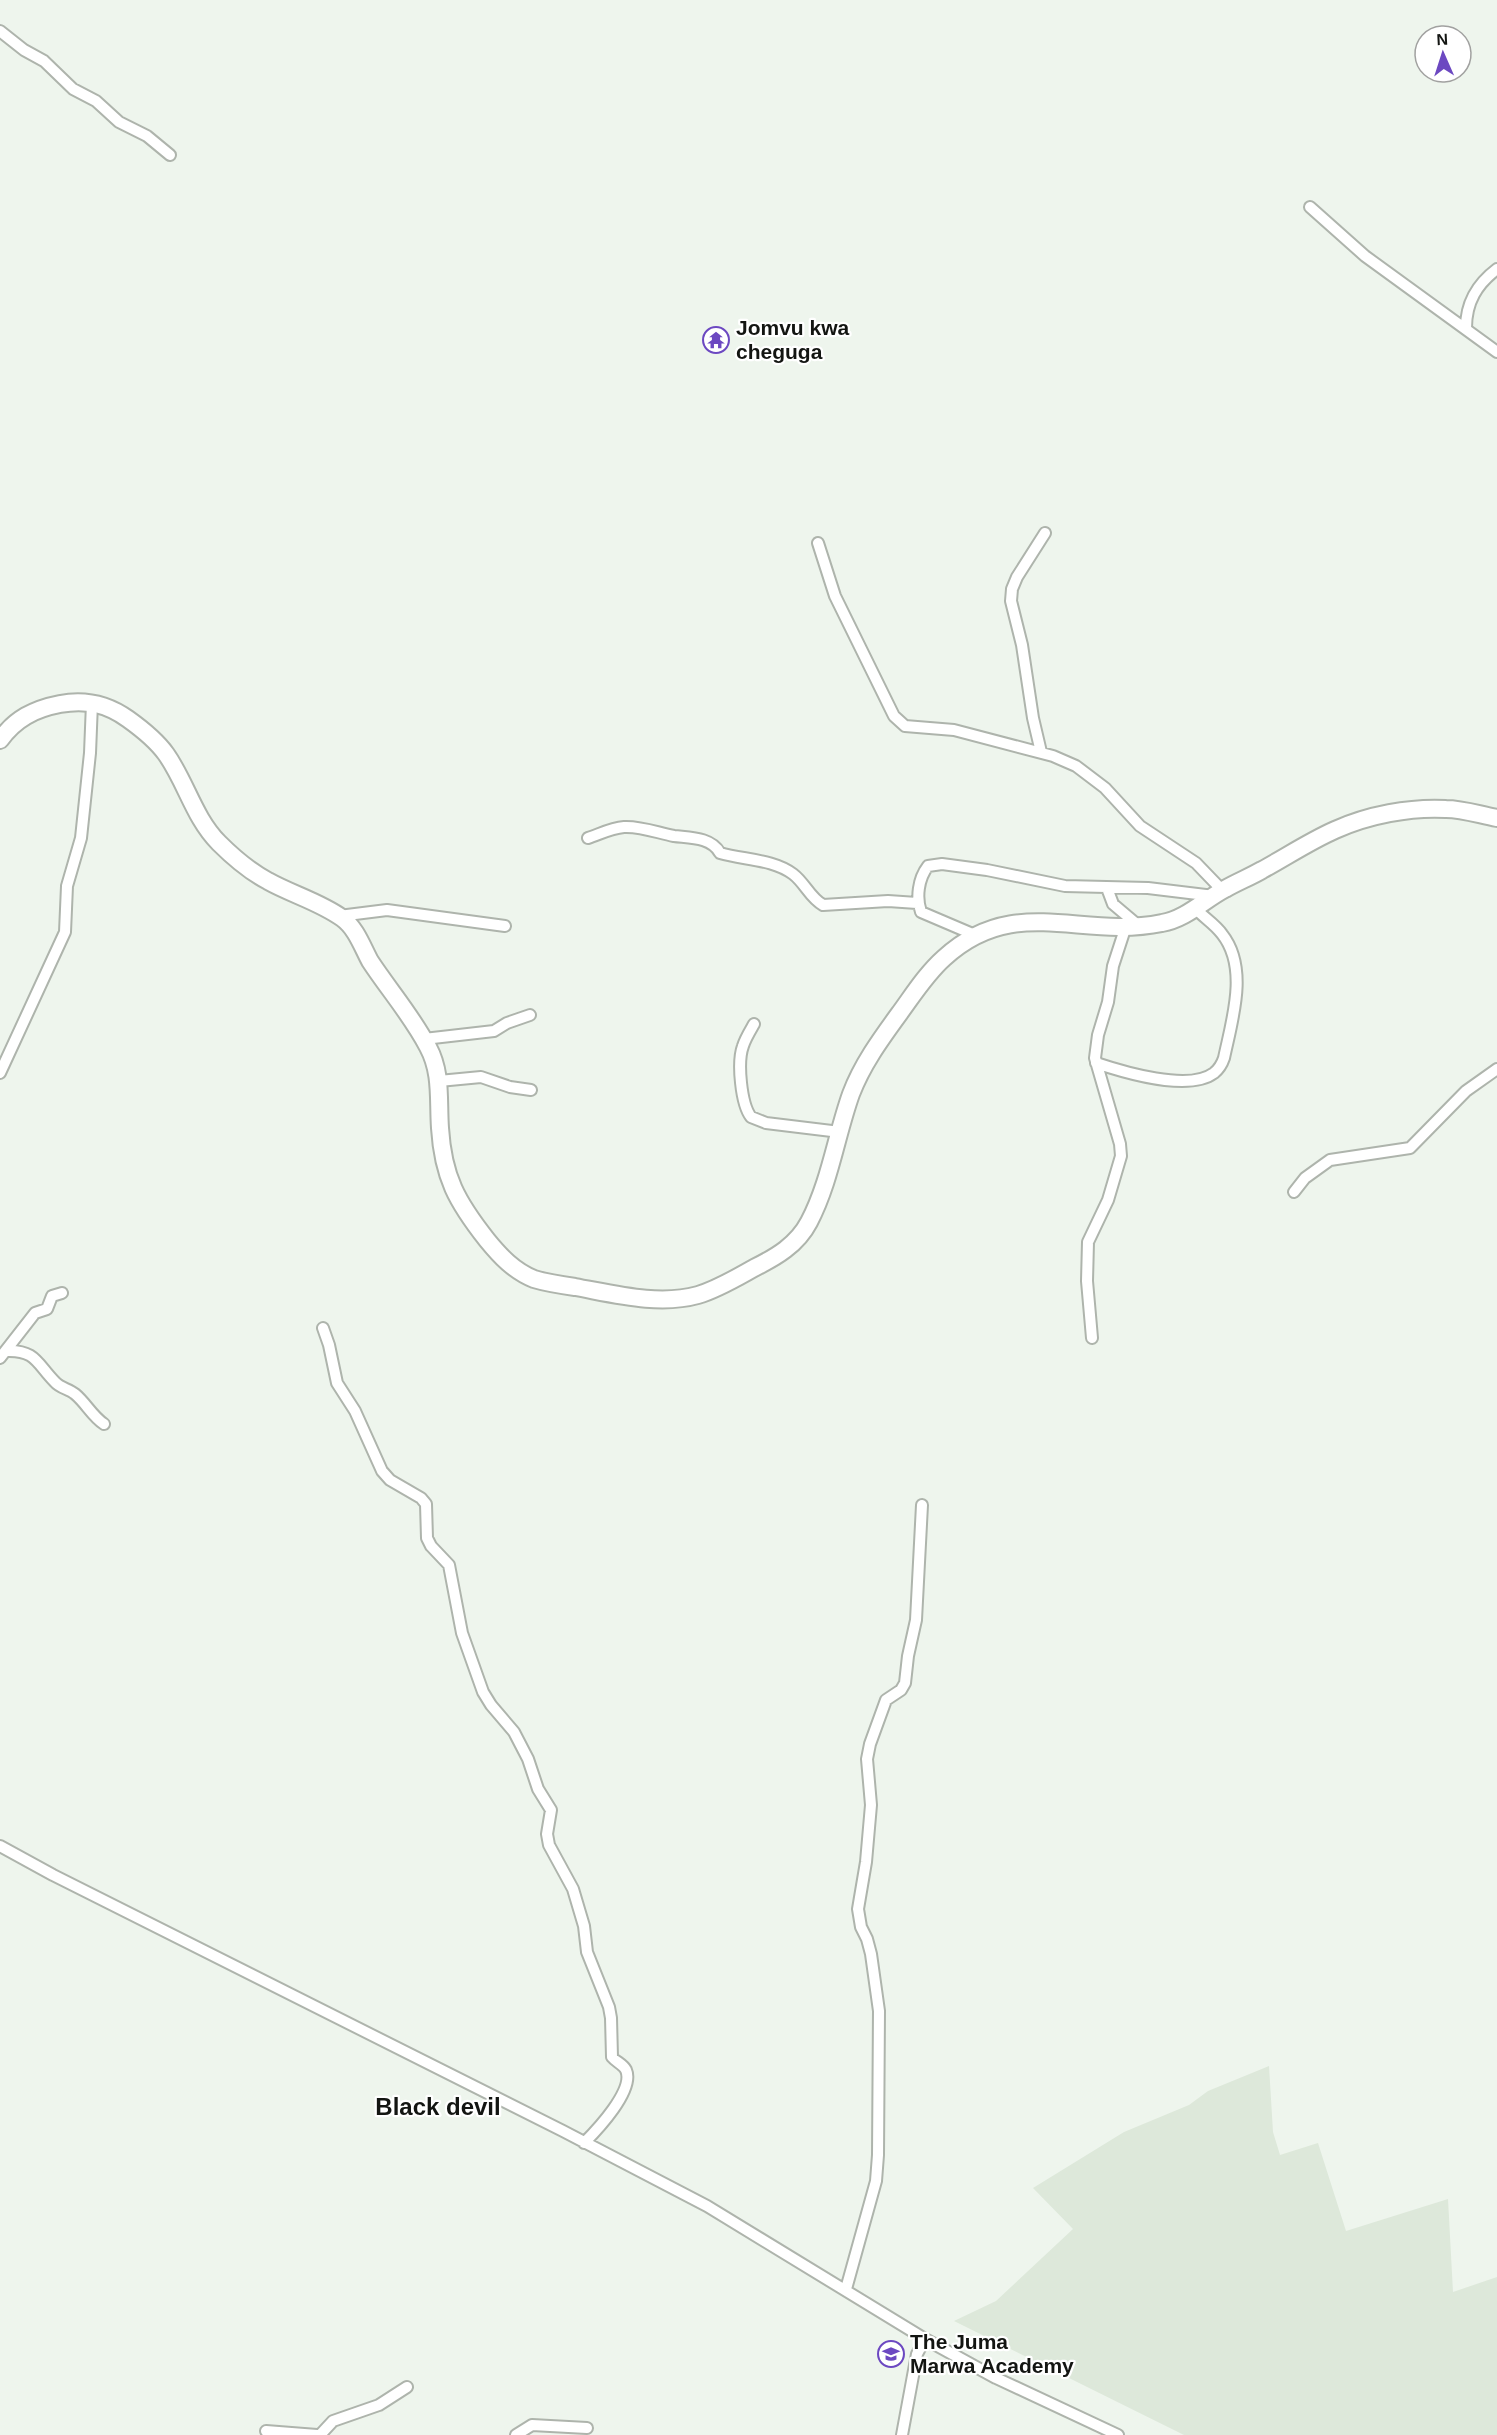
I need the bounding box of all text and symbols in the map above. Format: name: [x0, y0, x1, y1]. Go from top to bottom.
north arrow: [1413, 24, 1473, 84]
text: N: [1436, 31, 1448, 48]
place label: Jomvu kwa cheguga: [736, 316, 850, 363]
temple icon: Jomvu kwa cheguga: [701, 325, 731, 355]
district label: Black devil: [375, 2093, 501, 2120]
place label: The Juma Marwa Academy: [910, 2330, 1074, 2377]
school or university icon: The Juma Marwa Academy: [876, 2339, 906, 2369]

